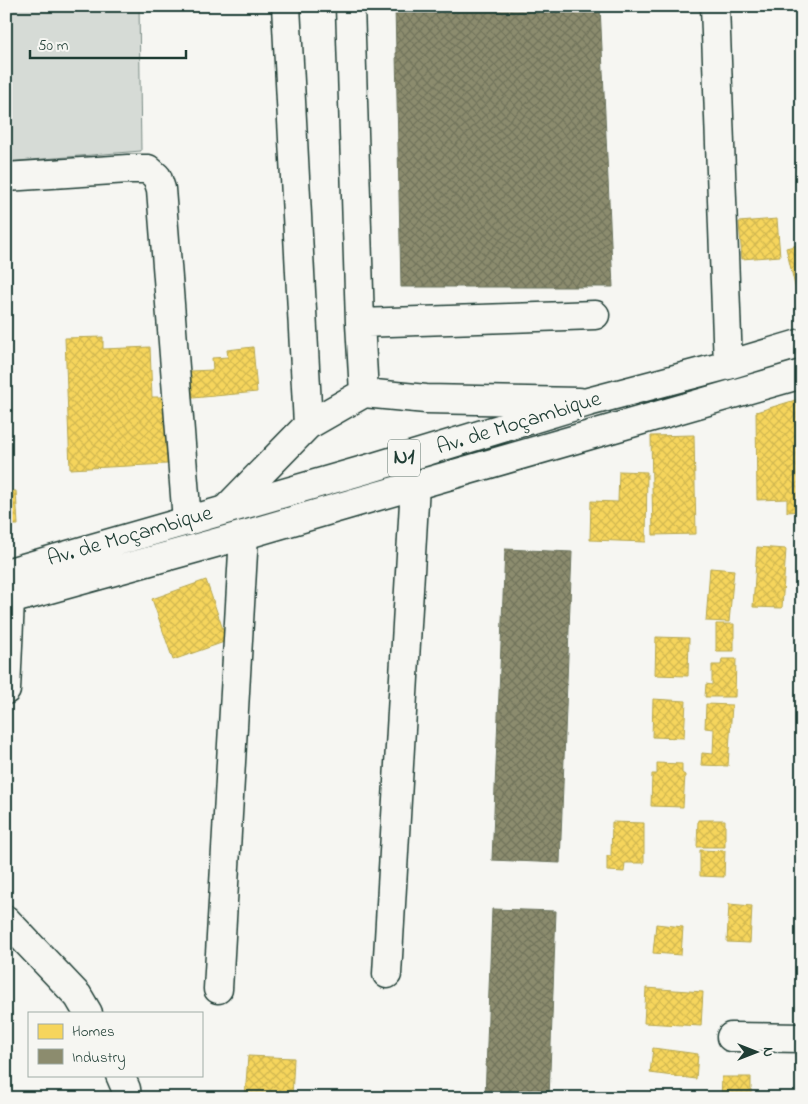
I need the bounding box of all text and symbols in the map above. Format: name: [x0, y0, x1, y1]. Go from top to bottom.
scale bar: [30, 28, 186, 60]
text: 50 m: [38, 35, 69, 57]
street label: Av. de Moçambique: [433, 384, 605, 464]
road number: N1: [388, 439, 420, 476]
street label: Av. de Moçambique: [44, 498, 216, 576]
legend: [28, 1012, 202, 1076]
text: Homes: [72, 1021, 115, 1043]
north arrow: [730, 1026, 780, 1076]
text: Industry: [72, 1047, 126, 1070]
text: N: [757, 1047, 778, 1057]

